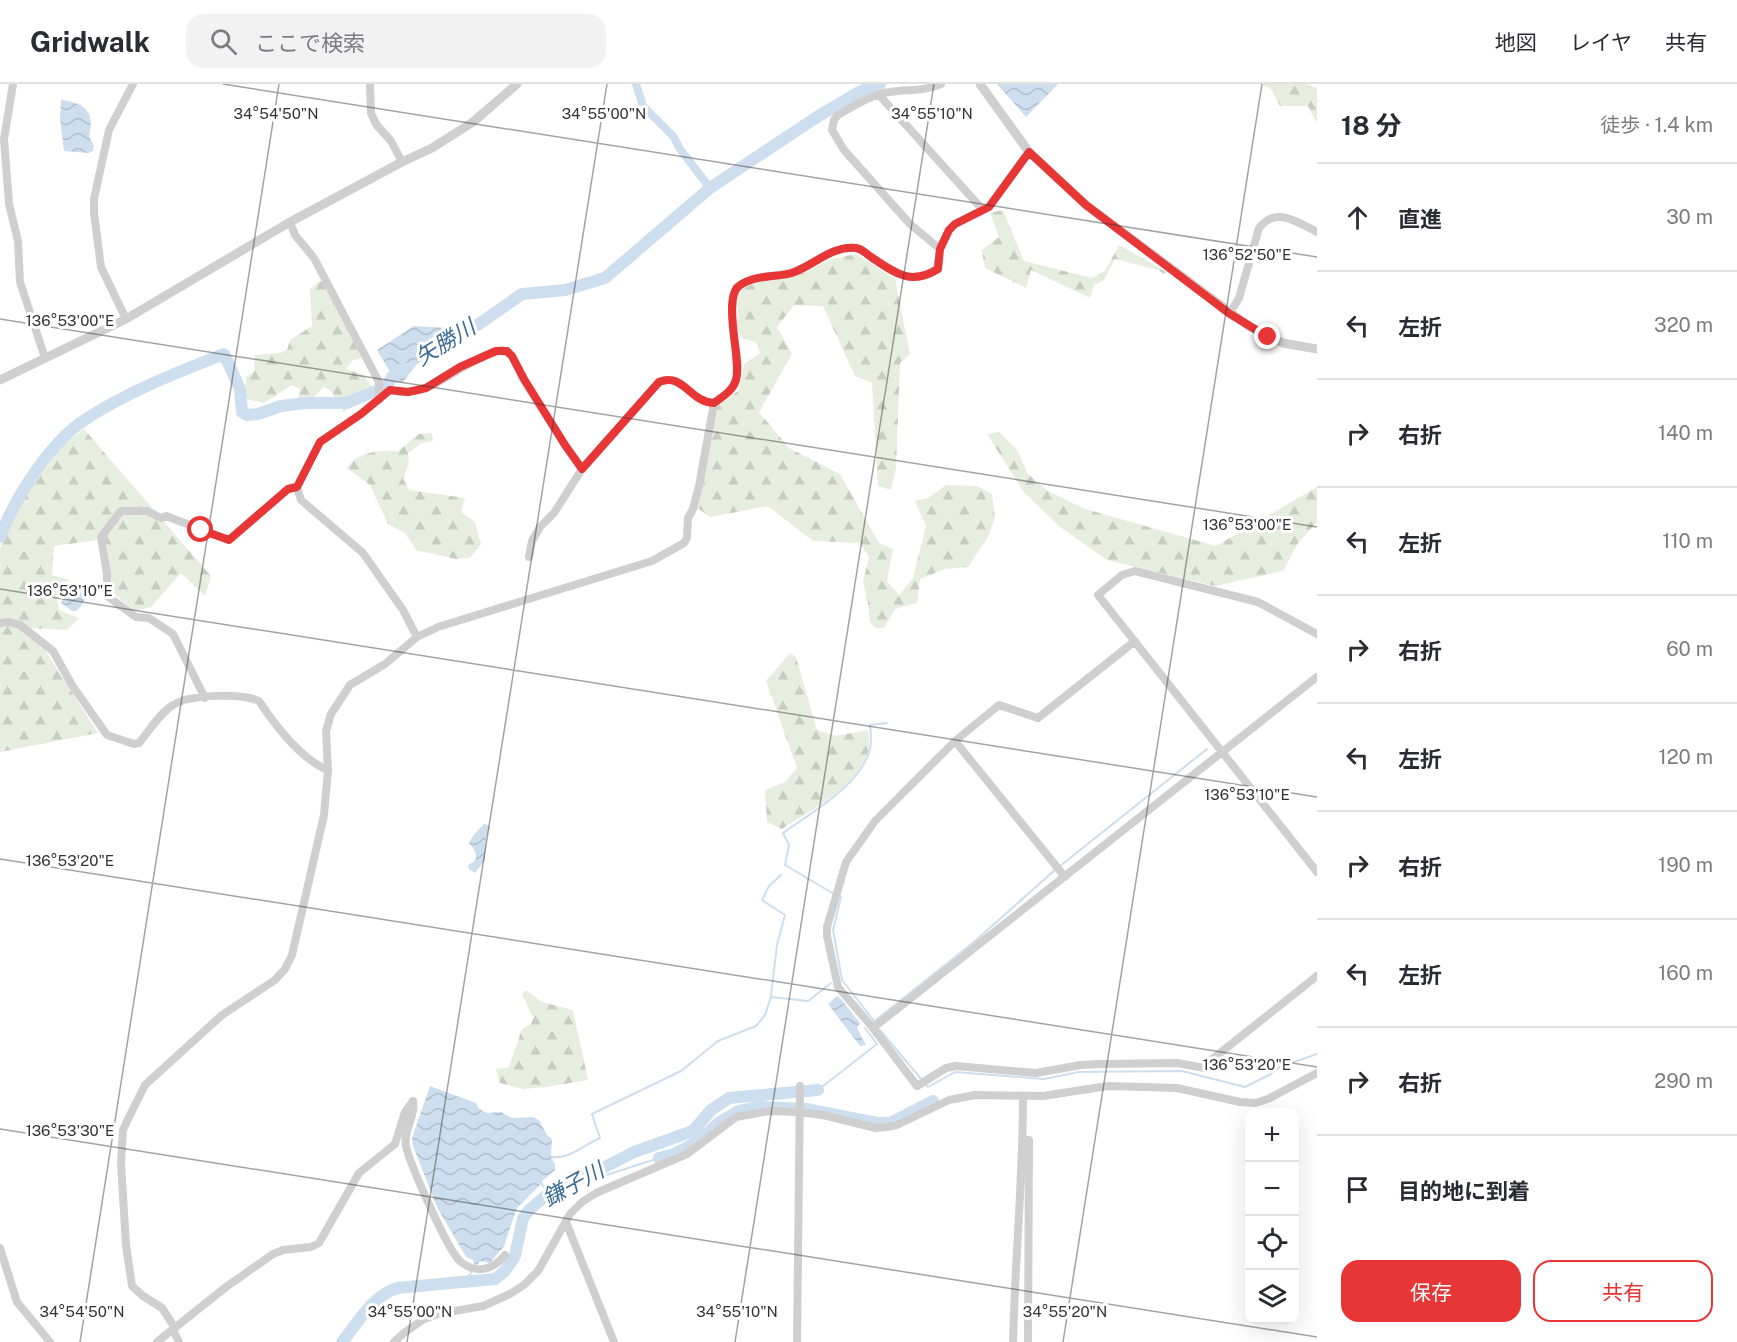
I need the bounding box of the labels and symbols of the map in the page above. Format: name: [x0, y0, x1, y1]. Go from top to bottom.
text: 34°54'50"N: [233, 105, 319, 122]
text: 34°55'00"N: [562, 105, 646, 122]
text: 34°55'10"N: [891, 105, 973, 122]
text: 136°52'50"E: [1203, 246, 1291, 263]
text: 136°53'00"E: [26, 312, 114, 329]
water label: 矢勝川: [410, 312, 482, 371]
route end: [1254, 323, 1280, 349]
route start: [187, 516, 213, 542]
text: 136°53'00"E: [1203, 516, 1291, 533]
text: 136°53'10"E: [27, 582, 113, 599]
text: 136°53'10"E: [1204, 786, 1290, 803]
text: 136°53'20"E: [26, 852, 114, 869]
text: 136°53'20"E: [1203, 1056, 1291, 1073]
text: 136°53'30"E: [26, 1122, 114, 1139]
water label: 鎌子川: [538, 1156, 610, 1211]
text: 34°54'50"N: [39, 1303, 125, 1320]
text: 34°55'00"N: [368, 1303, 452, 1320]
text: 34°55'10"N: [696, 1303, 778, 1320]
text: 34°55'20"N: [1023, 1303, 1107, 1320]

